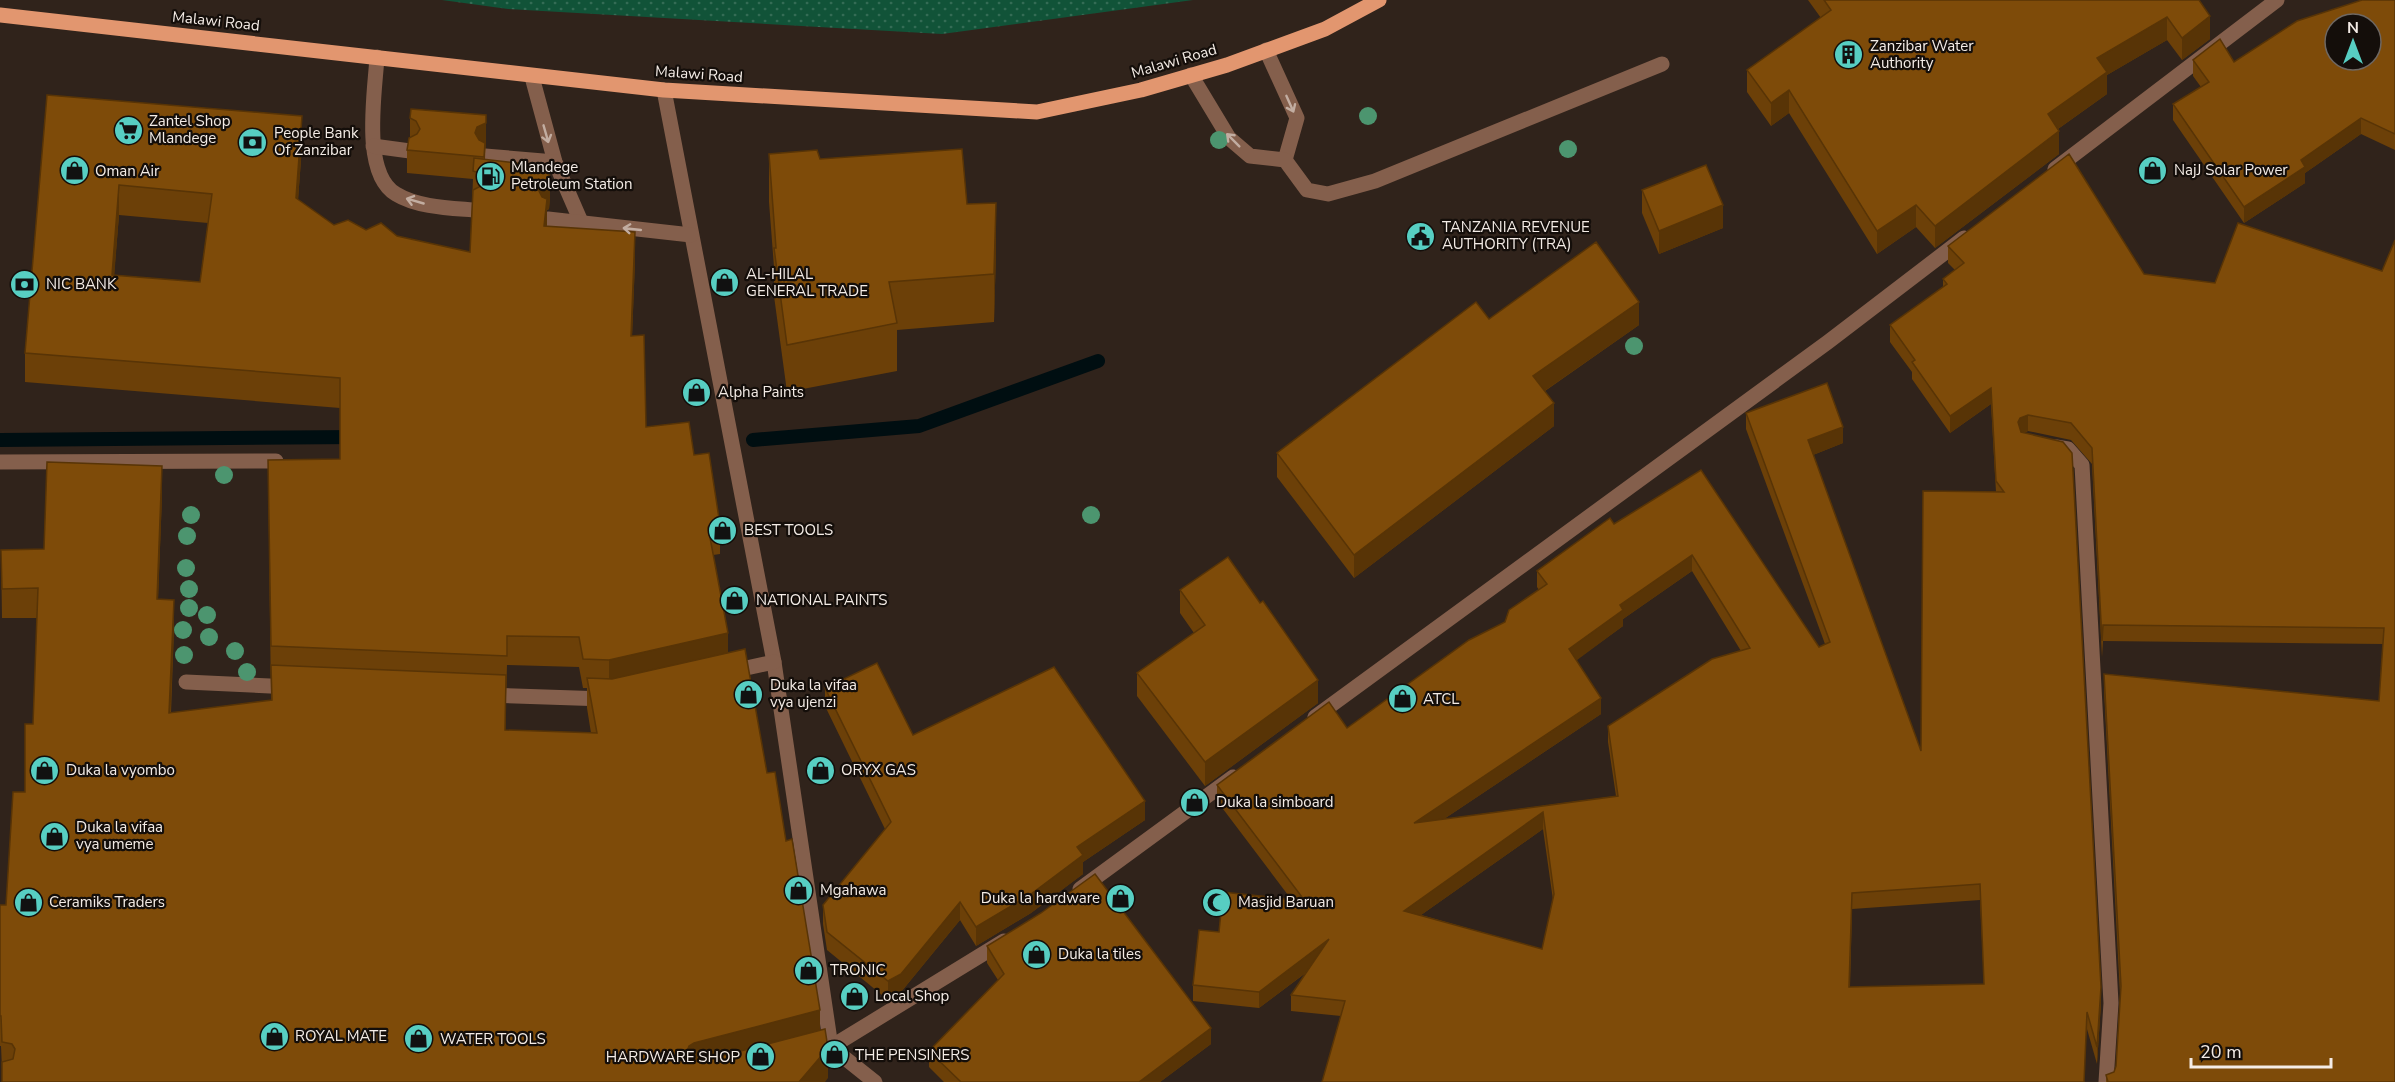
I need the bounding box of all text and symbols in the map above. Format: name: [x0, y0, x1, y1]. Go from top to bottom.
street label: Malawi Road: [171, 6, 261, 36]
north arrow: [2323, 12, 2383, 72]
text: N: [2347, 17, 2359, 39]
place label: Zanzibar Water Authority: [1870, 36, 1974, 73]
street label: Malawi Road: [1129, 39, 1219, 83]
building icon: Zanzibar Water Authority: [1833, 39, 1865, 71]
street label: Malawi Road: [654, 61, 744, 87]
one-way arrow: [1285, 94, 1296, 112]
place label: Zantel Shop Mlandege: [149, 111, 231, 148]
supermarket icon: Zantel Shop Mlandege: [112, 114, 144, 146]
place label: People Bank Of Zanzibar: [274, 123, 359, 160]
one-way arrow: [541, 124, 553, 143]
bank icon: People Bank Of Zanzibar: [237, 126, 269, 158]
one-way arrow: [1226, 133, 1240, 148]
shop icon: NajJ Solar Power: [2137, 154, 2169, 186]
shop icon: Oman Air: [58, 155, 90, 187]
place label: Mlandege Petroleum Station: [511, 157, 632, 194]
fuel station icon: Mlandege Petroleum Station: [474, 160, 506, 192]
place label: NajJ Solar Power: [2174, 160, 2288, 180]
place label: Oman Air: [95, 161, 160, 181]
one-way arrow: [406, 194, 425, 206]
place label: TANZANIA REVENUE AUTHORITY (TRA): [1442, 217, 1590, 254]
public building icon: TANZANIA REVENUE AUTHORITY (TRA): [1405, 220, 1437, 252]
one-way arrow: [623, 223, 643, 234]
place label: AL-HILAL GENERAL TRADE: [746, 264, 868, 301]
shop icon: AL-HILAL GENERAL TRADE: [709, 267, 741, 299]
bank icon: NIC BANK: [9, 268, 41, 300]
place label: NIC BANK: [46, 274, 117, 294]
shop icon: Alpha Paints: [681, 376, 713, 408]
place label: Alpha Paints: [718, 382, 804, 402]
shop icon: BEST TOOLS: [707, 514, 739, 546]
place label: BEST TOOLS: [744, 520, 833, 540]
shop icon: NATIONAL PAINTS: [719, 584, 751, 616]
place label: NATIONAL PAINTS: [756, 590, 888, 610]
place label: Duka la vifaa vya ujenzi: [770, 675, 857, 712]
shop icon: Duka la vifaa vya ujenzi: [733, 678, 765, 710]
shop icon: ATCL: [1386, 683, 1418, 715]
place label: ATCL: [1423, 689, 1459, 709]
shop icon: Duka la vyombo: [29, 754, 61, 786]
shop icon: ORYX GAS: [804, 754, 836, 786]
place label: Duka la vyombo: [66, 760, 175, 780]
place label: ORYX GAS: [841, 760, 916, 780]
shop icon: Duka la simboard: [1179, 786, 1211, 818]
place label: Duka la simboard: [1216, 792, 1334, 812]
place label: Duka la vifaa vya umeme: [76, 817, 163, 854]
shop icon: Duka la vifaa vya umeme: [39, 820, 71, 852]
shop icon: Mgahawa: [783, 874, 815, 906]
place label: Mgahawa: [820, 880, 886, 900]
shop icon: Duka la hardware: [1105, 882, 1137, 914]
shop icon: Ceramiks Traders: [12, 886, 44, 918]
mosque icon: Masjid Baruan: [1201, 886, 1233, 918]
place label: Duka la hardware: [981, 888, 1100, 908]
place label: Ceramiks Traders: [49, 892, 165, 912]
place label: Masjid Baruan: [1238, 892, 1334, 912]
shop icon: Duka la tiles: [1021, 938, 1053, 970]
place label: Duka la tiles: [1058, 944, 1141, 964]
shop icon: TRONIC: [793, 954, 825, 986]
place label: TRONIC: [830, 960, 886, 980]
shop icon: Local Shop: [838, 980, 870, 1012]
place label: Local Shop: [875, 986, 950, 1006]
shop icon: ROYAL MATE: [258, 1020, 290, 1052]
shop icon: WATER TOOLS: [403, 1023, 435, 1055]
place label: ROYAL MATE: [295, 1026, 387, 1046]
place label: WATER TOOLS: [440, 1029, 546, 1049]
scale bar: [2191, 1031, 2330, 1069]
shop icon: THE PENSINERS: [818, 1039, 850, 1071]
text: 20 m: [2200, 1040, 2242, 1064]
shop icon: HARDWARE SHOP: [745, 1041, 777, 1073]
place label: THE PENSINERS: [855, 1045, 970, 1065]
place label: HARDWARE SHOP: [606, 1047, 740, 1067]

